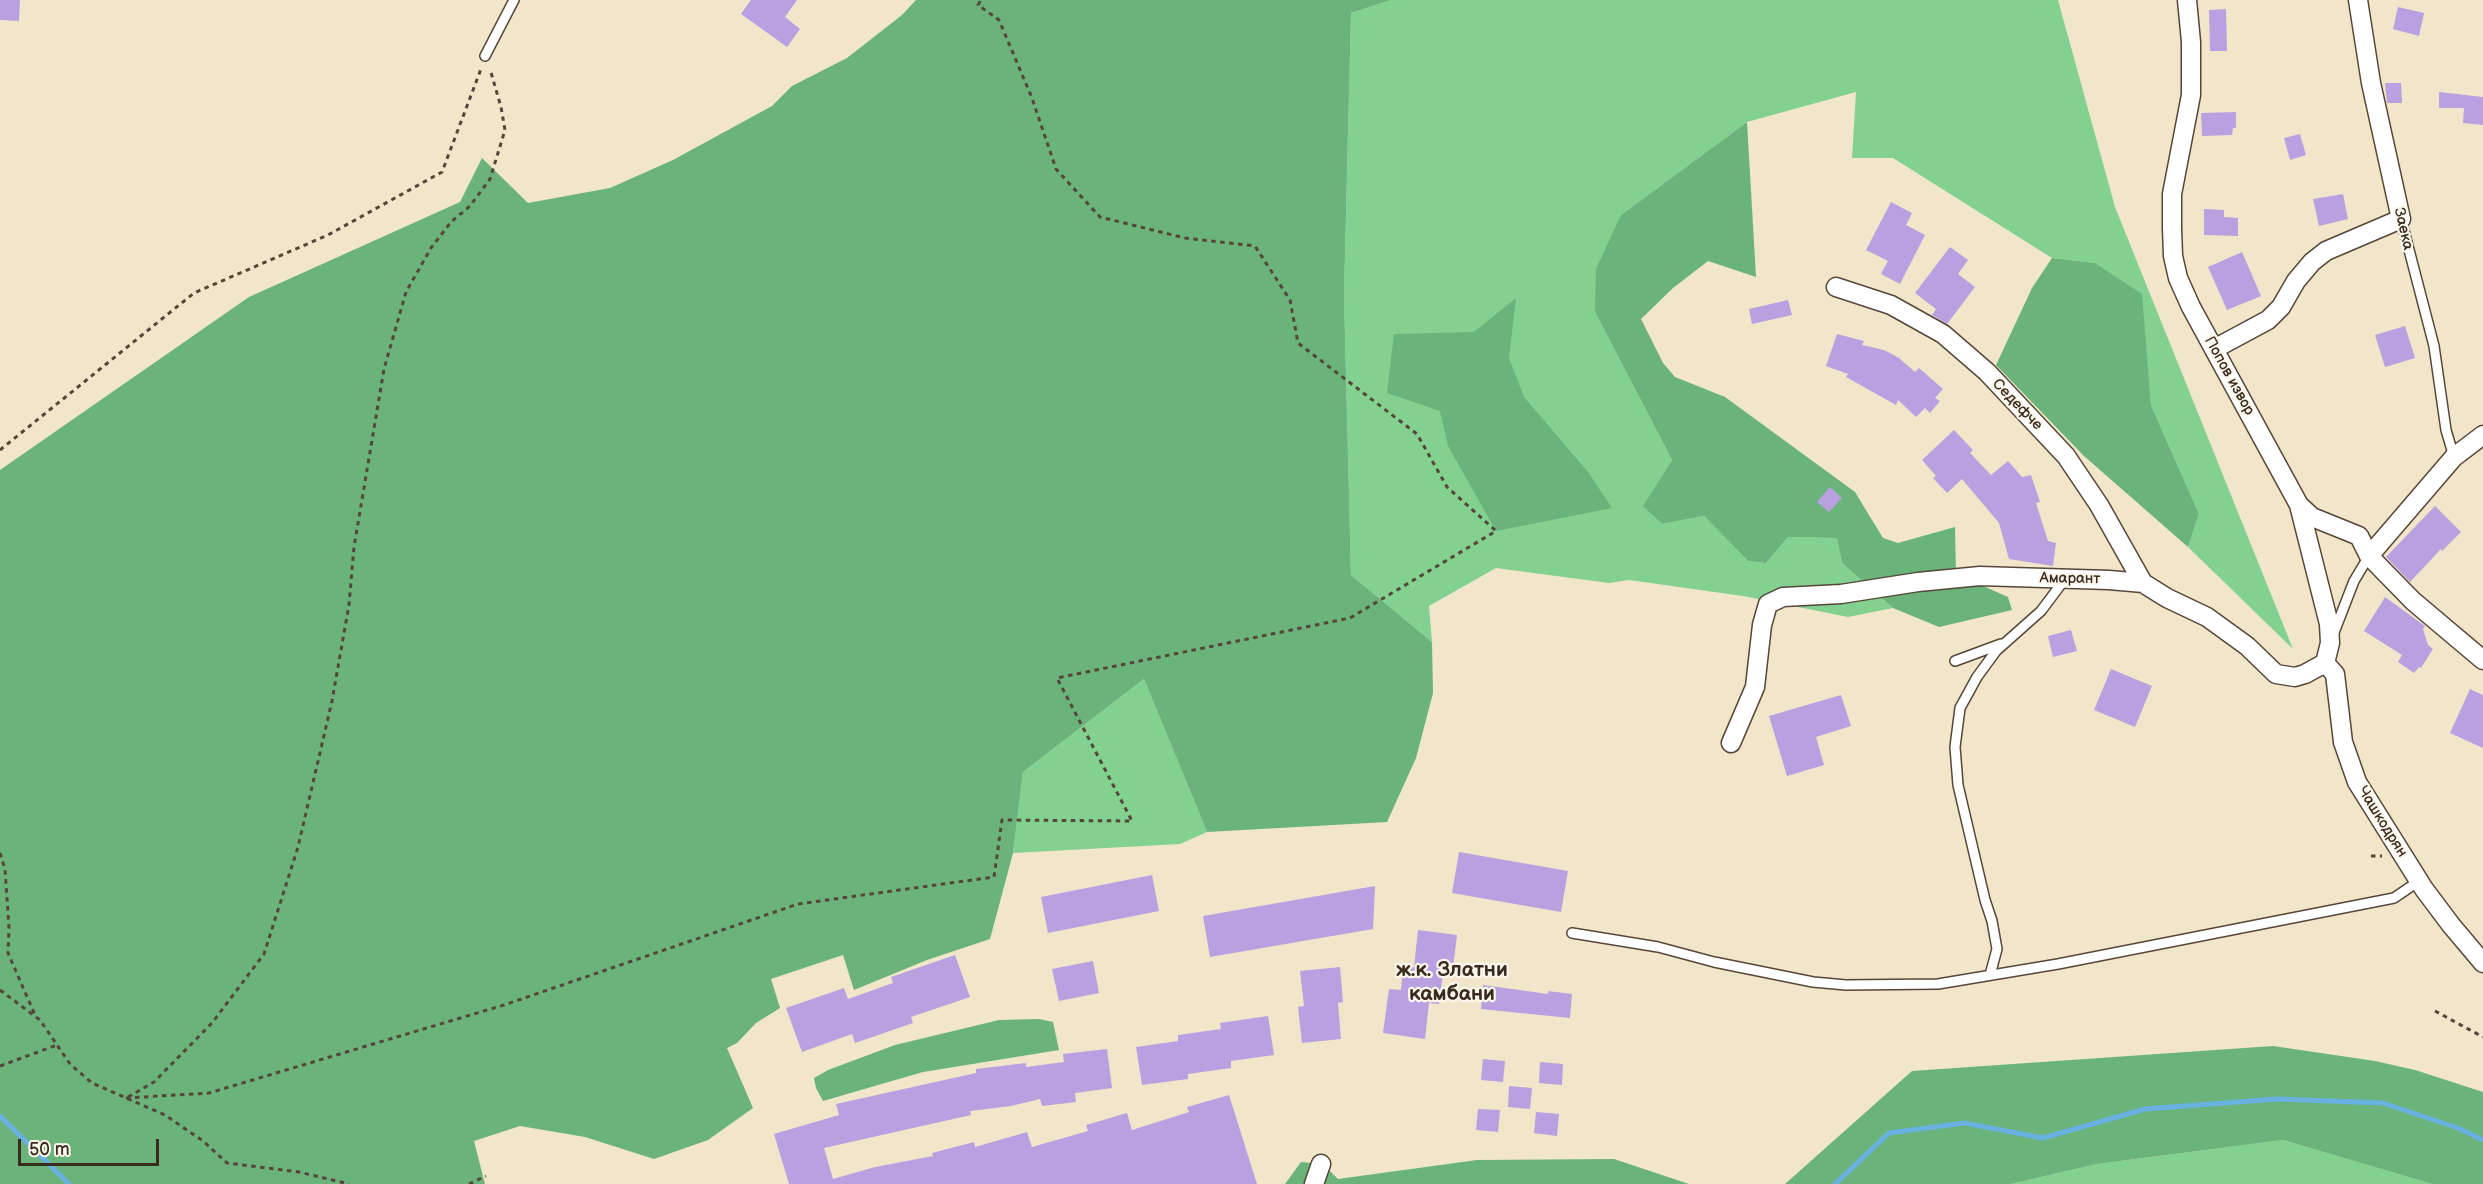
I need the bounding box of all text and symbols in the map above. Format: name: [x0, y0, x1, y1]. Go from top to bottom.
street label: Заека: [2389, 206, 2417, 252]
street label: Попов извор: [2200, 334, 2258, 418]
street label: Седефче: [1988, 375, 2046, 435]
street label: Амарант: [2040, 569, 2100, 589]
street label: Чашкодрян: [2353, 783, 2411, 861]
district label: ж.к. Златни камбани: [1396, 958, 1508, 1008]
scale bar: [21, 1127, 162, 1165]
text: 50 m: [29, 1139, 70, 1160]

